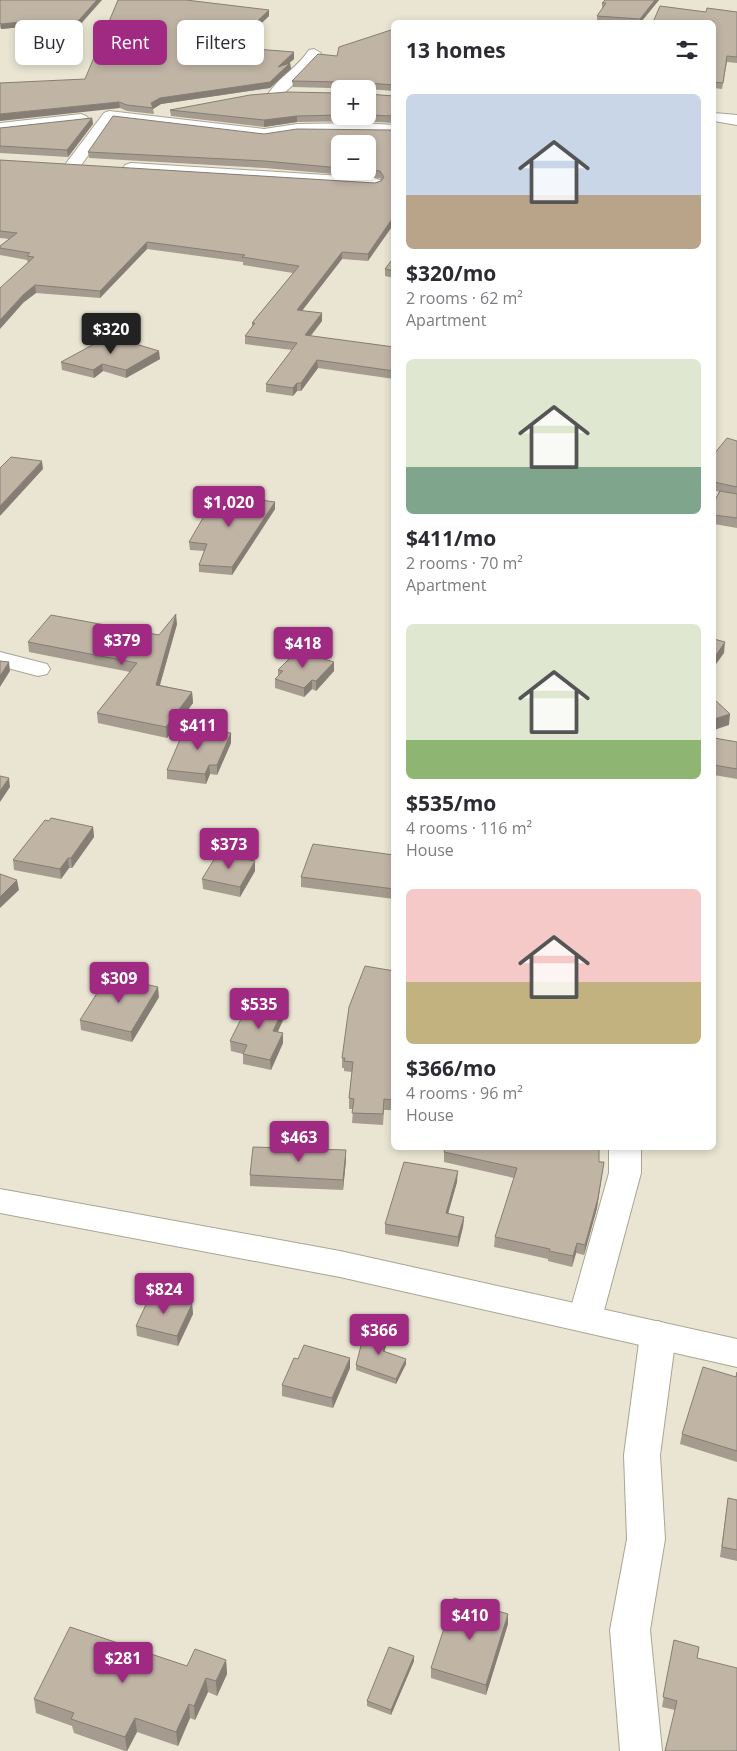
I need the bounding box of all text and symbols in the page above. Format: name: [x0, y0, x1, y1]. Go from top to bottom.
chip: Buy: [15, 20, 83, 65]
chip: Rent: [93, 20, 167, 65]
chip: Filters: [177, 20, 264, 65]
text: 13 homes: [406, 36, 506, 64]
icon: filters: [673, 36, 701, 64]
map controls: [331, 80, 376, 180]
button: +: [331, 80, 376, 125]
icon: home: [509, 127, 599, 217]
button: −: [331, 135, 376, 180]
text: $320/mo: [406, 259, 496, 287]
text: 2 rooms · 62 m²: [406, 287, 523, 309]
text: Apartment: [406, 309, 486, 331]
pin: $320: [81, 312, 141, 355]
text: $320: [93, 318, 129, 340]
icon: home: [509, 392, 599, 482]
pin: $1,020: [188, 486, 270, 528]
text: $1,020: [204, 491, 254, 513]
text: $411/mo: [406, 524, 496, 552]
text: 2 rooms · 70 m²: [406, 552, 523, 574]
text: Apartment: [406, 574, 486, 596]
pin: $379: [92, 624, 152, 666]
pin: $418: [273, 626, 333, 669]
text: $379: [104, 629, 140, 651]
text: $418: [285, 632, 321, 654]
icon: home: [509, 657, 599, 747]
pin: $411: [168, 708, 228, 751]
text: $411: [180, 714, 216, 736]
text: $535/mo: [406, 789, 496, 817]
text: 4 rooms · 116 m²: [406, 817, 532, 839]
pin: $373: [199, 828, 259, 870]
text: $373: [211, 833, 247, 855]
text: House: [406, 839, 454, 861]
icon: home: [509, 922, 599, 1012]
pin: $309: [89, 962, 149, 1004]
text: $309: [101, 967, 137, 989]
pin: $535: [229, 988, 289, 1030]
text: $535: [241, 993, 277, 1015]
text: $366/mo: [406, 1054, 496, 1082]
text: 4 rooms · 96 m²: [406, 1082, 523, 1104]
text: House: [406, 1104, 454, 1126]
pin: $463: [269, 1120, 329, 1163]
text: $463: [281, 1126, 317, 1148]
pin: $824: [134, 1272, 194, 1315]
text: $824: [146, 1278, 182, 1300]
pin: $366: [349, 1314, 409, 1356]
text: $366: [361, 1319, 397, 1341]
pin: $410: [440, 1598, 500, 1641]
text: $410: [452, 1604, 488, 1626]
pin: $281: [93, 1642, 153, 1684]
text: $281: [105, 1647, 141, 1669]

